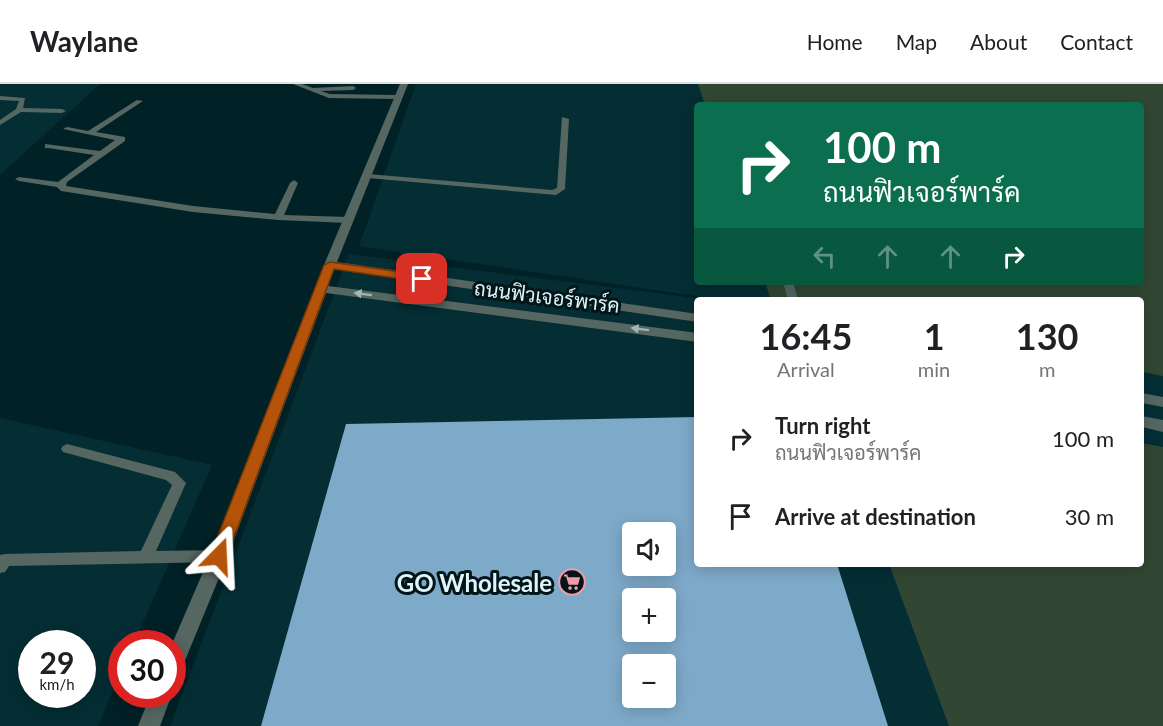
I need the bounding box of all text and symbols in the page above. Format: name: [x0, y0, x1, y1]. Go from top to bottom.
text: Waylane: [30, 24, 138, 58]
text: Home: [807, 29, 863, 54]
text: Map: [896, 29, 937, 54]
text: About: [970, 29, 1027, 54]
text: Contact: [1060, 29, 1133, 54]
text: 100 m: [823, 122, 941, 172]
icon: right: [724, 126, 802, 204]
text: ถนนฟิวเจอร์พาร์ค: [823, 175, 1021, 208]
icon: left: [808, 240, 841, 273]
icon: ahead: [871, 240, 904, 273]
icon: ahead: [934, 240, 967, 273]
icon: right: [997, 240, 1030, 273]
pin: [396, 253, 447, 304]
icon: arrive: [405, 262, 438, 295]
street label: ถนนฟิวเจอร์พาร์ค: [473, 274, 621, 317]
one-way arrow: [353, 289, 372, 299]
text: 16:45: [760, 314, 852, 358]
text: 1: [924, 314, 945, 358]
text: 130: [1016, 314, 1078, 358]
one-way arrow: [630, 324, 649, 334]
text: Arrival: [777, 357, 835, 381]
text: min: [918, 357, 950, 381]
text: m: [1039, 357, 1055, 381]
text: Turn right: [775, 412, 870, 439]
icon: right: [724, 422, 757, 455]
text: 100 m: [1052, 425, 1114, 452]
text: ถนนฟิวเจอร์พาร์ค: [775, 440, 921, 464]
icon: arrive: [724, 500, 757, 533]
text: Arrive at destination: [775, 503, 976, 530]
text: 30 m: [1065, 503, 1114, 530]
map controls: [622, 522, 676, 708]
button: sound: [622, 522, 676, 576]
position arrow: [187, 524, 251, 588]
supermarket icon: GO Wholesale: [557, 567, 587, 597]
place label: GO Wholesale: [397, 568, 552, 597]
button: +: [622, 588, 676, 642]
speed limit sign: 30: [108, 630, 186, 708]
text: 29: [40, 644, 74, 680]
button: −: [622, 654, 676, 708]
text: km/h: [39, 675, 75, 693]

